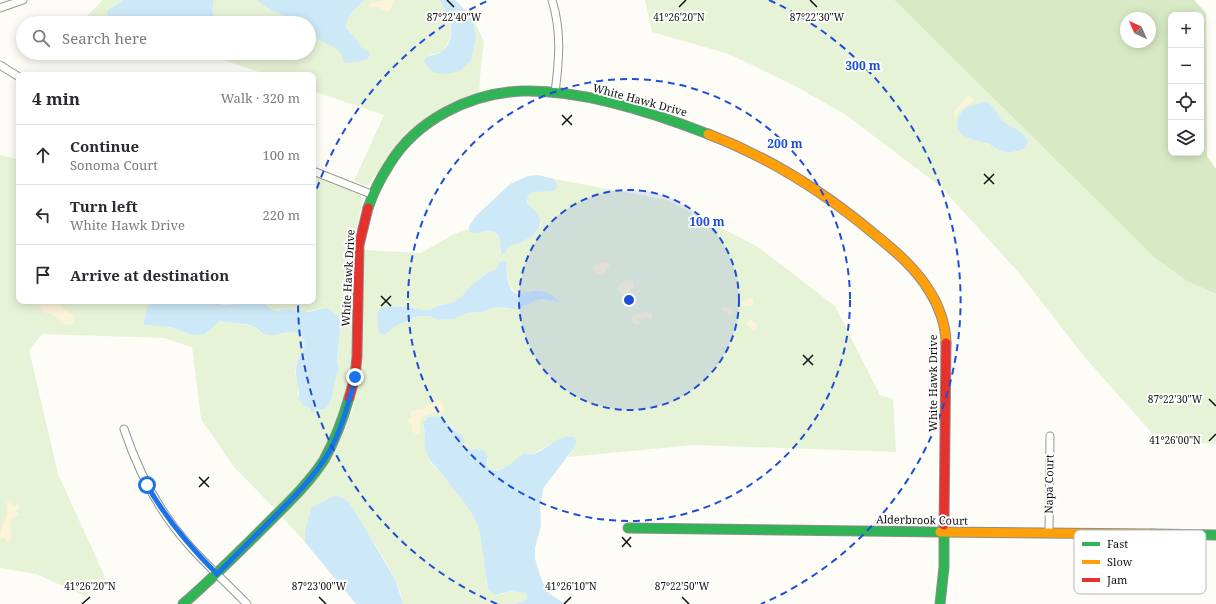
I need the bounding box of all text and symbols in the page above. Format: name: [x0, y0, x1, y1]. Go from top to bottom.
text: 87°22'40"W: [427, 10, 482, 24]
text: 41°26'20"N: [653, 10, 705, 24]
text: 87°22'30"W: [790, 10, 845, 24]
north arrow: [1120, 12, 1156, 48]
map controls: [1168, 12, 1204, 156]
button: +: [1168, 12, 1204, 48]
search box: [16, 16, 316, 60]
icon: search: [30, 27, 52, 49]
text: Search here: [62, 28, 147, 48]
button: −: [1168, 48, 1204, 84]
text: 300 m: [845, 57, 881, 74]
street label: White Hawk Drive: [591, 80, 689, 119]
button: locate: [1168, 84, 1204, 120]
text: 4 min: [32, 87, 80, 110]
text: Walk · 320 m: [221, 89, 300, 107]
button: layers: [1168, 120, 1204, 156]
text: 200 m: [767, 135, 803, 152]
text: Continue: [70, 136, 139, 156]
icon: ahead: [32, 144, 54, 166]
text: 100 m: [263, 146, 300, 164]
text: Sonoma Court: [70, 156, 158, 174]
text: Turn left: [70, 196, 138, 216]
icon: left: [32, 204, 54, 226]
text: 220 m: [263, 206, 300, 224]
text: 100 m: [689, 213, 725, 230]
text: White Hawk Drive: [70, 216, 185, 234]
street label: White Hawk Drive: [337, 229, 358, 327]
icon: arrive: [32, 264, 54, 286]
text: Arrive at destination: [70, 265, 229, 285]
centre of rings: [622, 293, 636, 307]
street label: White Hawk Drive: [925, 334, 940, 432]
route end: [346, 368, 364, 386]
text: 87°22'30"W: [1148, 392, 1203, 406]
text: 41°26'00"N: [1149, 433, 1201, 447]
street label: Napa Court: [1040, 454, 1057, 514]
route start: [138, 476, 156, 494]
street label: Alderbrook Court: [876, 511, 968, 528]
legend: [1074, 530, 1206, 594]
text: Fast: [1107, 536, 1128, 551]
text: Slow: [1107, 554, 1133, 569]
text: Jam: [1106, 572, 1128, 587]
text: 41°26'20"N: [64, 579, 116, 593]
text: 87°23'00"W: [292, 579, 347, 593]
text: 41°26'10"N: [545, 579, 597, 593]
text: 87°22'50"W: [655, 579, 710, 593]

